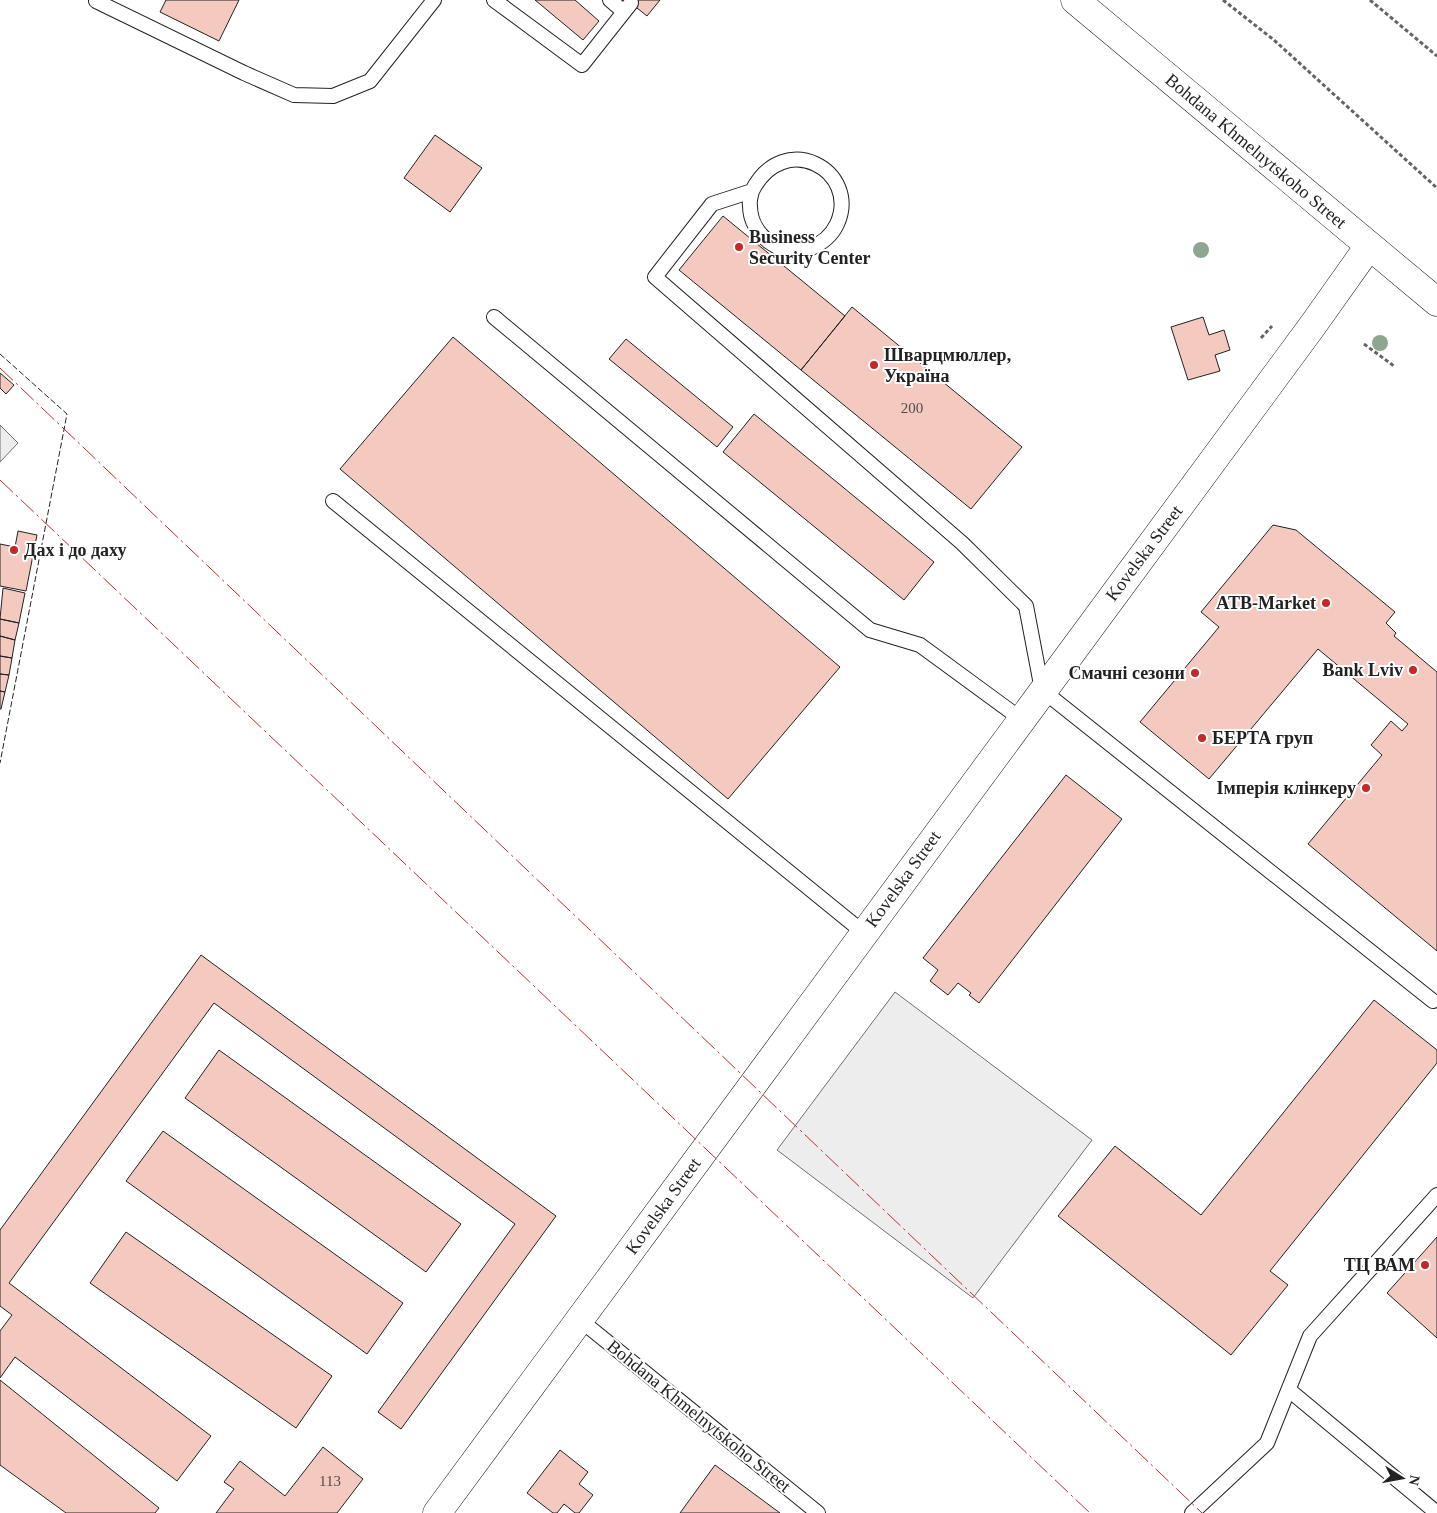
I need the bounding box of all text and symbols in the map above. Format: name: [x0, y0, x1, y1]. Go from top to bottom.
street label: Bohdana Khmelnytskoho Street: [1161, 69, 1351, 233]
place label: Business Security Center: [749, 227, 870, 268]
marker: Business Security Center: [733, 241, 745, 253]
place label: Шварцмюллер, Україна: [884, 345, 1011, 386]
marker: Шварцмюллер, Україна: [868, 359, 880, 371]
house number: 200: [901, 400, 923, 416]
street label: Kovelska Street: [1102, 501, 1186, 605]
place label: Дах і до даху: [24, 540, 126, 560]
marker: Дах і до даху: [8, 544, 20, 556]
place label: ATB-Market: [1216, 593, 1316, 613]
marker: ATB-Market: [1320, 597, 1332, 609]
place label: Bank Lviv: [1322, 660, 1403, 680]
place label: Смачні сезони: [1068, 663, 1185, 683]
marker: Bank Lviv: [1407, 664, 1419, 676]
marker: Смачні сезони: [1189, 667, 1201, 679]
place label: БЕРТА груп: [1212, 728, 1313, 748]
marker: БЕРТА груп: [1196, 732, 1208, 744]
place label: Імперія клінкеру: [1217, 778, 1356, 798]
marker: Імперія клінкеру: [1360, 782, 1372, 794]
street label: Kovelska Street: [861, 827, 945, 931]
street label: Kovelska Street: [621, 1154, 705, 1258]
place label: ТЦ ВАМ: [1344, 1255, 1415, 1275]
marker: ТЦ ВАМ: [1419, 1259, 1431, 1271]
street label: Bohdana Khmelnytskoho Street: [603, 1336, 795, 1496]
north arrow: [1377, 1453, 1427, 1503]
house number: 113: [319, 1473, 341, 1489]
text: N: [1406, 1474, 1423, 1487]

